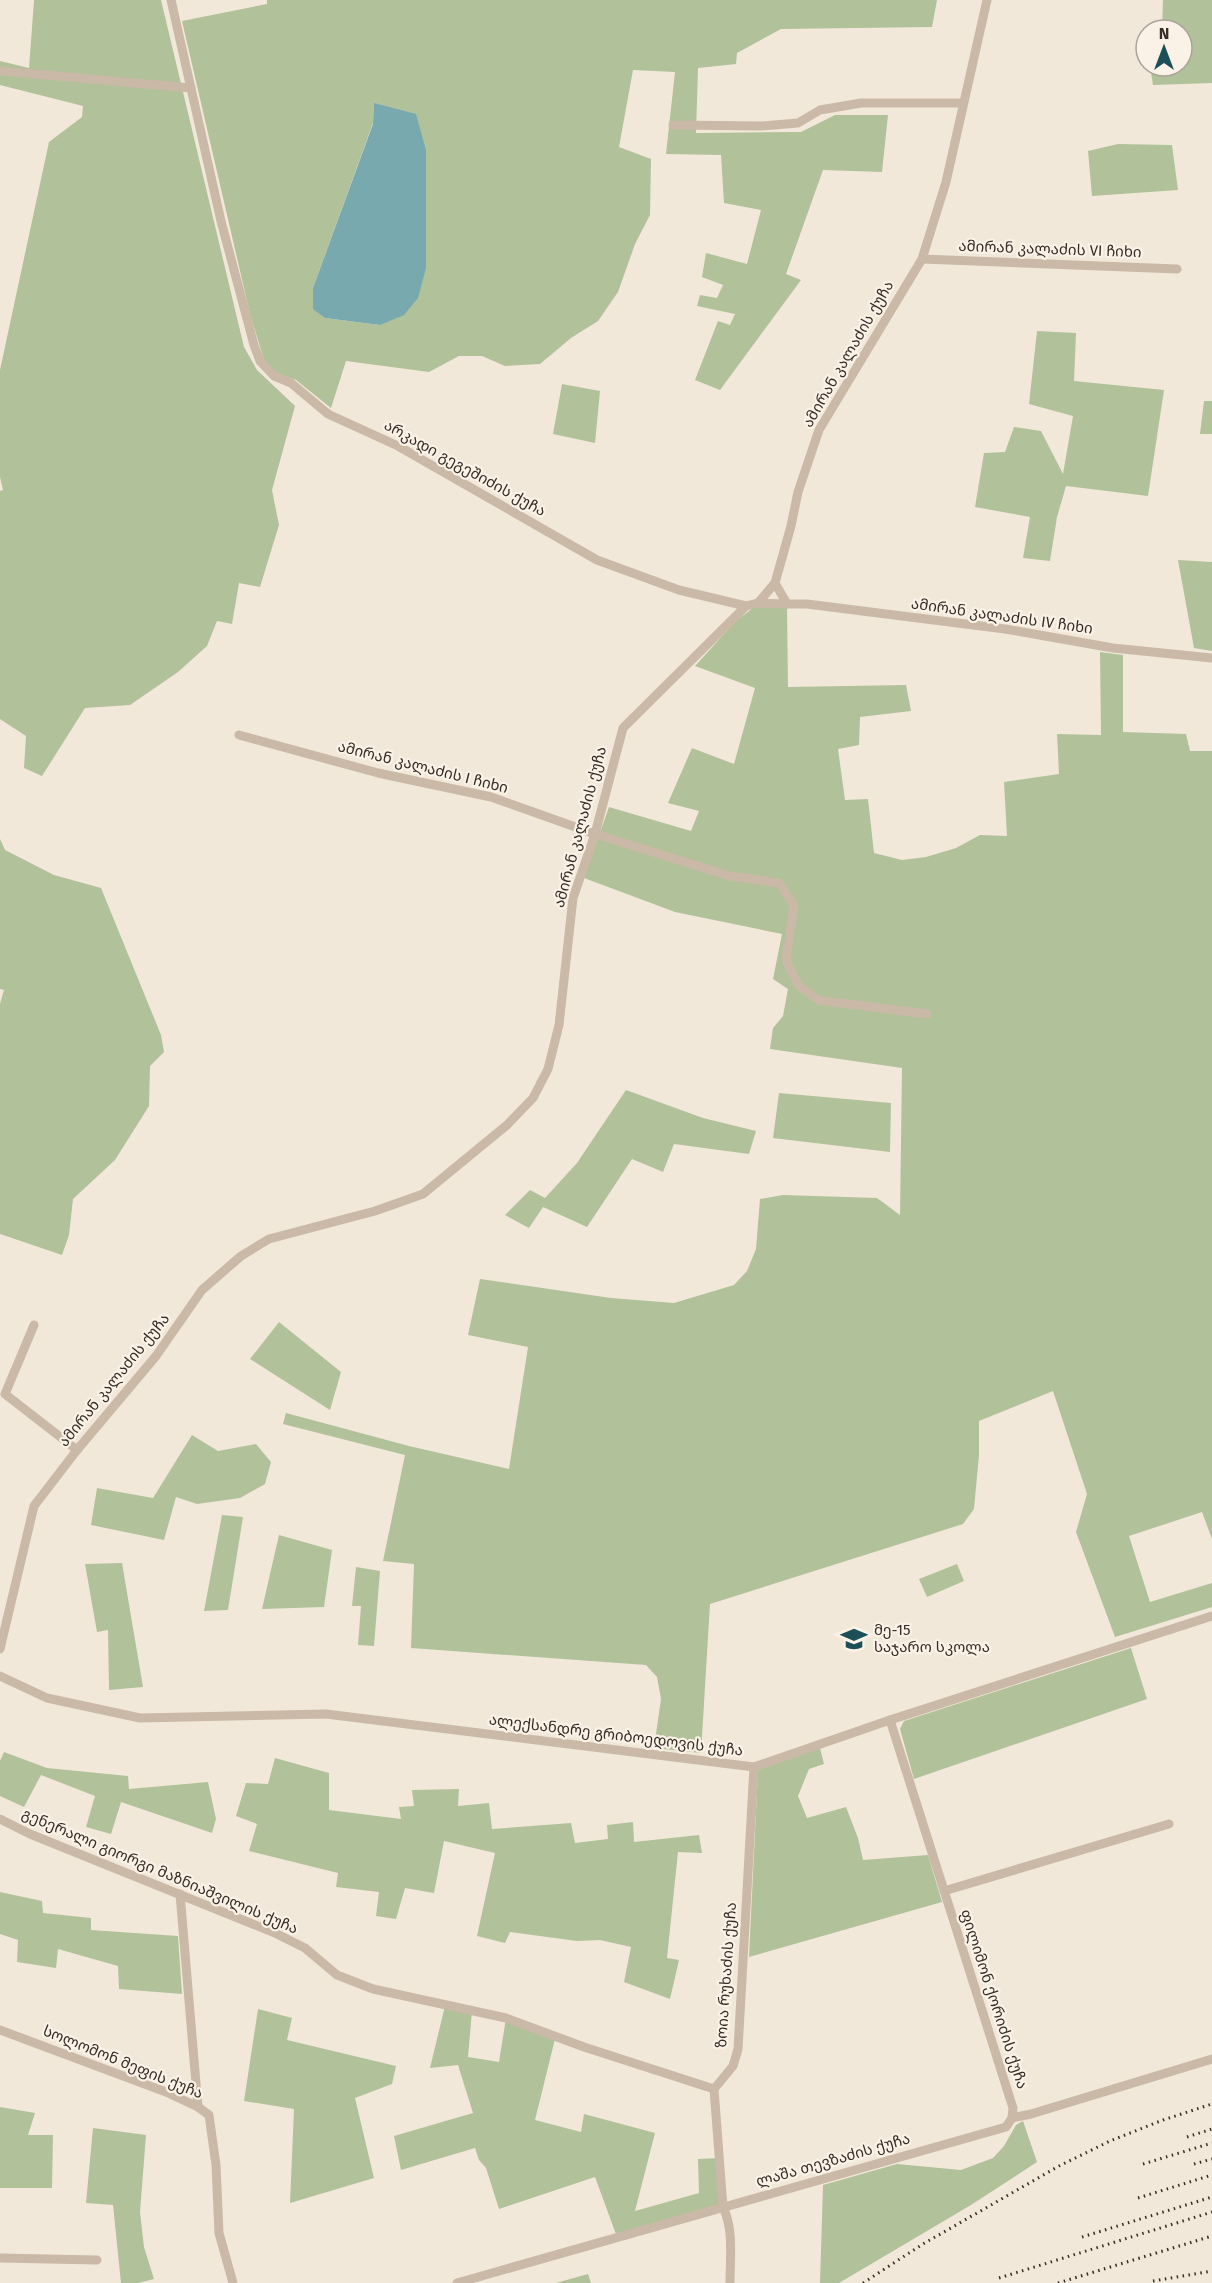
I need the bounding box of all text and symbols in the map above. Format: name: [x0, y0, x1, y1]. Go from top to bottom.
north arrow: [1134, 18, 1194, 78]
text: N: [1159, 24, 1169, 43]
street label: ამირან კალაძის VI ჩიხი: [958, 237, 1142, 261]
street label: ამირან კალაძის ქუჩა: [799, 277, 897, 431]
street label: არკადი გეგეშიძის ქუჩა: [381, 416, 549, 520]
street label: ამირან კალაძის IV ჩიხი: [910, 594, 1094, 638]
street label: ამირან კალაძის I ჩიხი: [336, 737, 510, 797]
street label: ამირან კალაძის ქუჩა: [550, 744, 610, 910]
street label: ამირან კალაძის ქუჩა: [55, 1310, 173, 1450]
place label: მე-15 საჯარო სკოლა: [874, 1621, 990, 1656]
school or university icon: მე-15 საჯარო სკოლა: [839, 1624, 869, 1654]
street label: ალექსანდრე გრიბოედოვის ქუჩა: [488, 1710, 744, 1760]
street label: გენერალი გიორგი მაზნიაშვილის ქუჩა: [19, 1804, 301, 1938]
street label: ზოია რუხაძის ქუჩა: [712, 1902, 740, 2048]
street label: ფილიმონ ქორიძის ქუჩა: [956, 1907, 1032, 2091]
street label: სოლომონ მეფის ქუჩა: [40, 2022, 206, 2102]
street label: ლაშა თევზაძის ქუჩა: [754, 2129, 912, 2191]

